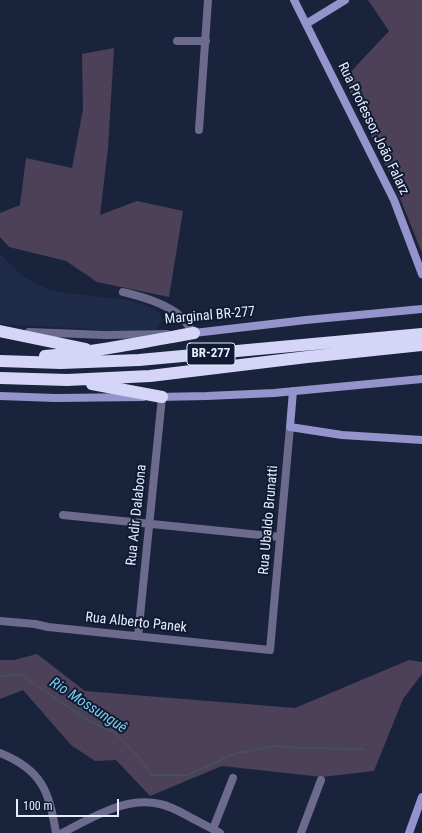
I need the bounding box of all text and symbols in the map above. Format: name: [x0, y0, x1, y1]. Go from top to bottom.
street label: Rua Professor João Falarz: [334, 60, 412, 198]
street label: Marginal BR-277: [164, 304, 256, 328]
road number: BR-277: [187, 343, 235, 365]
street label: Rua Adir Dalabona: [123, 463, 151, 567]
street label: Rua Ubaldo Brunatti: [256, 465, 282, 575]
street label: Rua Alberto Panek: [85, 609, 187, 637]
water label: Rio Mossunguê: [46, 674, 130, 738]
scale bar: [18, 791, 121, 817]
text: 100 m: [23, 799, 53, 813]

